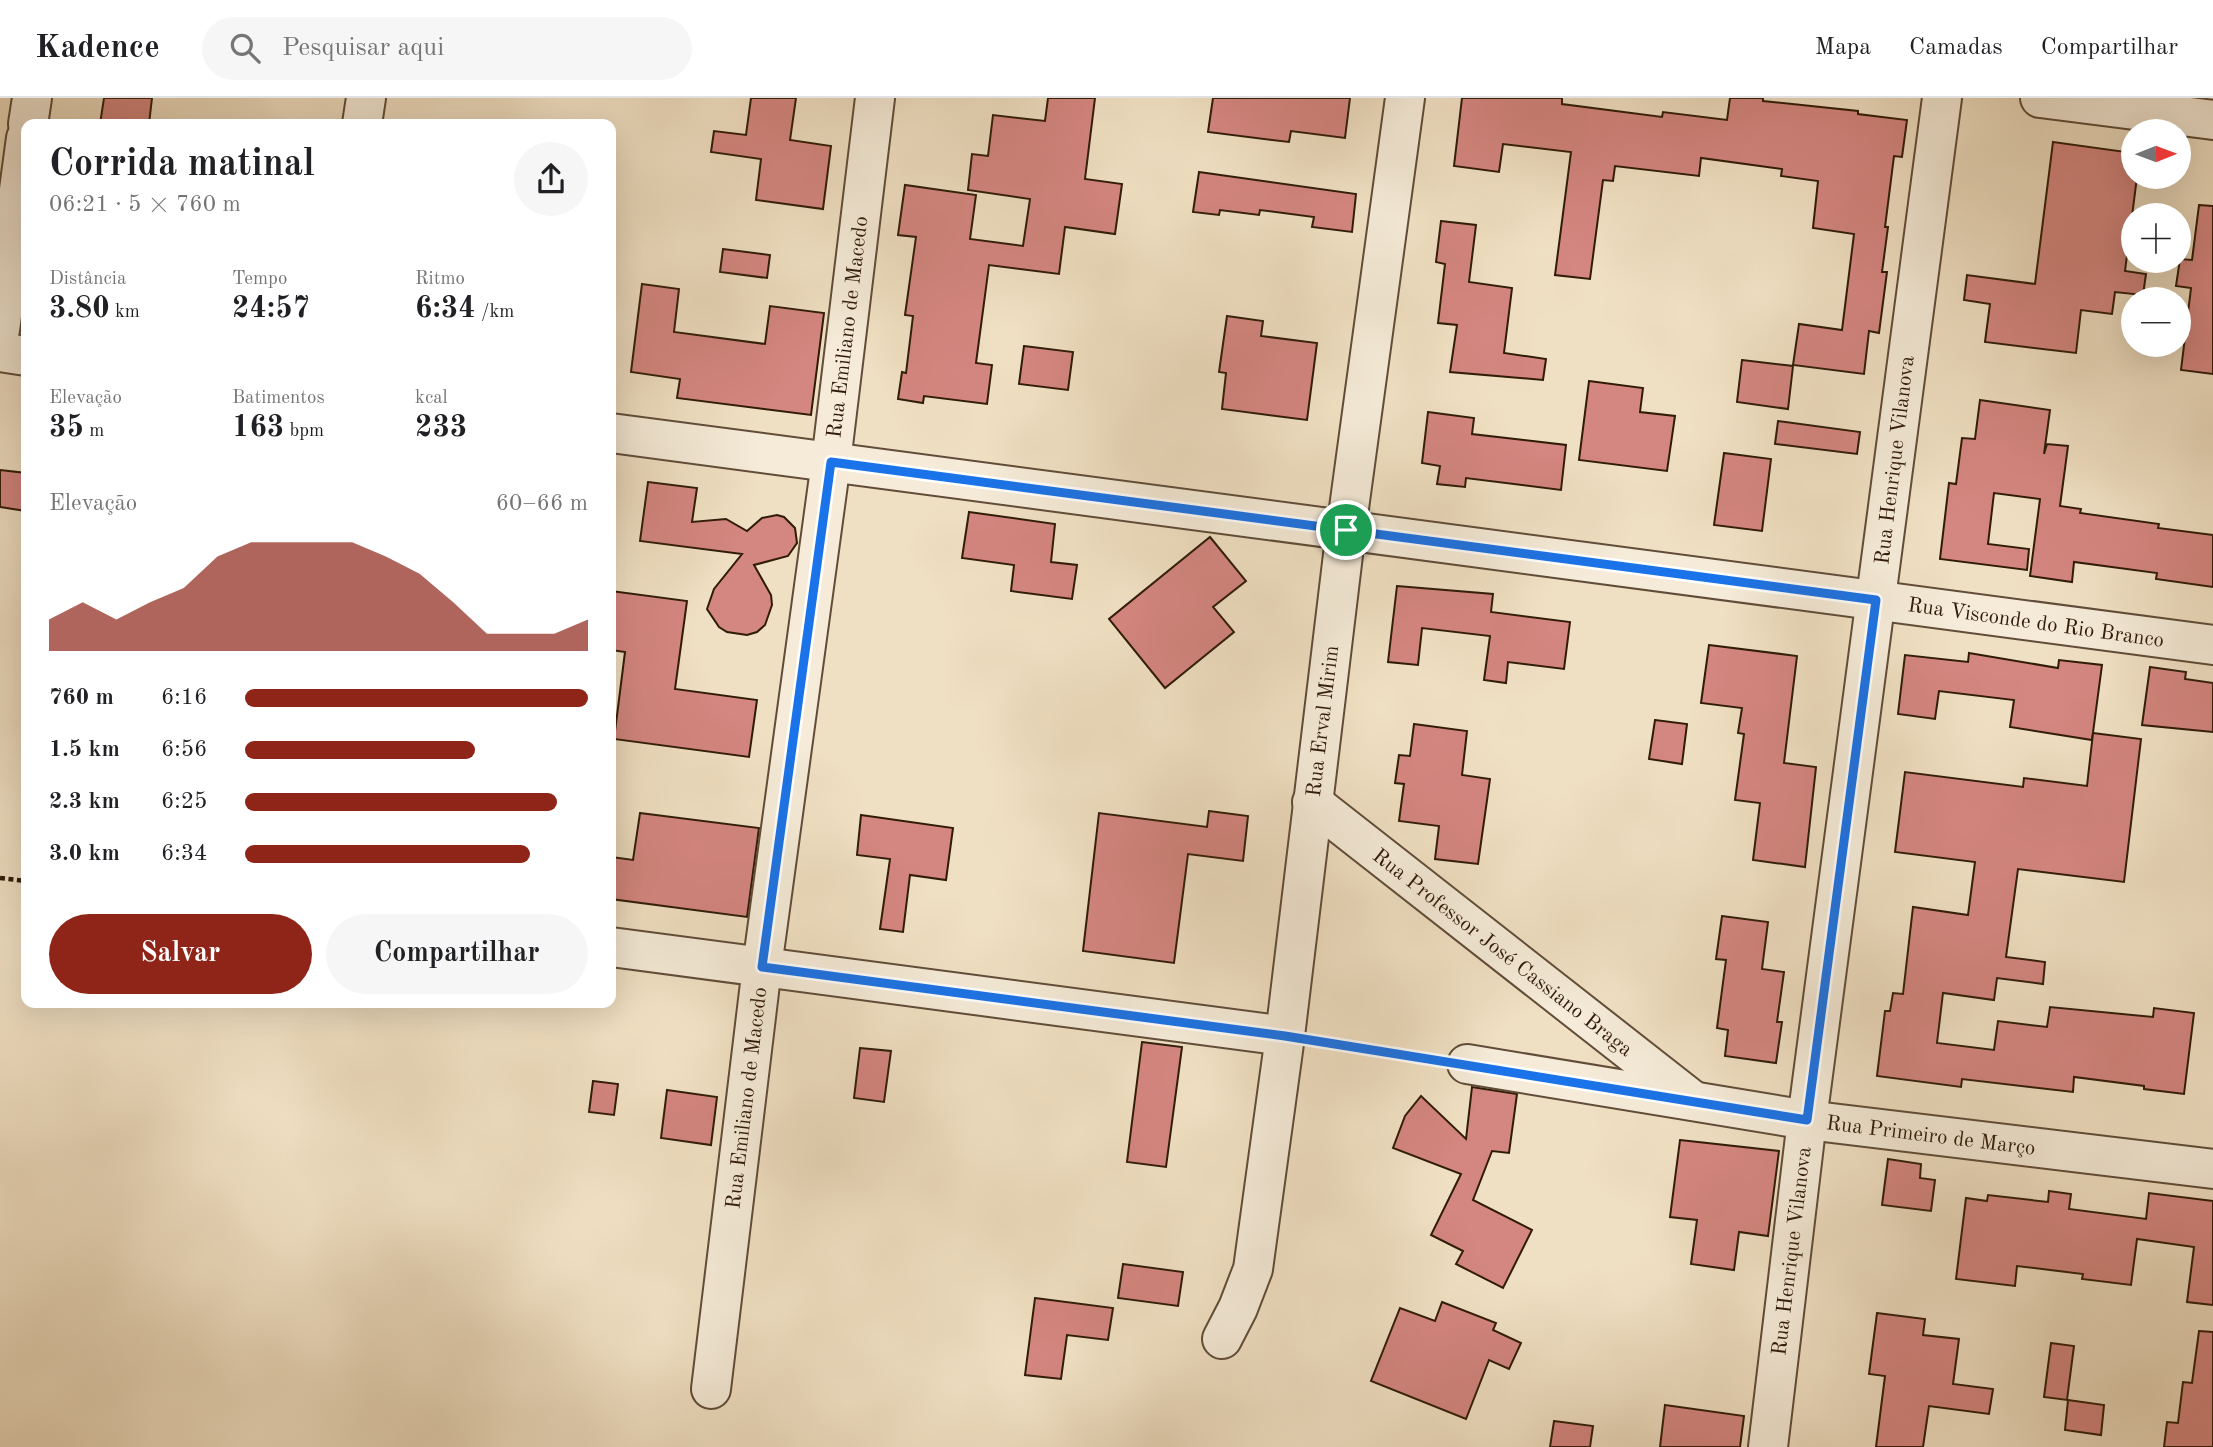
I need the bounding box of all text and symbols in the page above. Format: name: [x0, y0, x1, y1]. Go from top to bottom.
search box: [202, 17, 692, 80]
icon: search: [226, 29, 264, 67]
text: Kadence: [35, 32, 160, 65]
text: Pesquisar aqui: [282, 35, 444, 61]
text: Mapa: [1815, 36, 1871, 60]
text: Camadas: [1909, 36, 2003, 60]
text: Compartilhar: [2041, 36, 2178, 60]
north arrow: [2121, 119, 2191, 189]
map controls: [2121, 119, 2191, 357]
button: share: [514, 142, 588, 216]
text: Corrida matinal: [49, 146, 315, 184]
text: 06:21 · 5 × 760 m: [49, 193, 241, 216]
button: +: [2121, 203, 2191, 273]
street label: Rua Emiliano de Macedo: [824, 215, 873, 439]
text: Distância: [49, 270, 126, 289]
text: Tempo: [232, 270, 287, 289]
text: Ritmo: [415, 270, 465, 289]
button: −: [2121, 287, 2191, 357]
text: 3.80: [49, 294, 110, 324]
text: 24:57: [232, 294, 310, 324]
text: 6:34: [415, 294, 476, 324]
text: km: [110, 303, 140, 322]
text: /km: [476, 303, 514, 322]
street label: Rua Henrique Vilanova: [1872, 355, 1919, 566]
text: Elevação: [49, 389, 122, 408]
text: Batimentos: [232, 389, 325, 408]
text: kcal: [415, 389, 448, 408]
text: 35: [49, 413, 84, 443]
text: 163: [232, 413, 284, 443]
text: 233: [415, 413, 467, 443]
text: m: [84, 422, 104, 441]
text: bpm: [284, 422, 324, 441]
text: Elevação: [49, 492, 137, 515]
text: 60–66 m: [496, 492, 588, 515]
pin: [1316, 500, 1376, 560]
icon: arrive: [1327, 511, 1365, 549]
street label: Rua Visconde do Rio Branco: [1906, 595, 2165, 652]
street label: Rua Erval Mirim: [1304, 644, 1343, 798]
text: 760 m: [49, 686, 114, 709]
text: 6:16: [161, 686, 207, 709]
text: 1.5 km: [49, 738, 120, 761]
text: 6:56: [161, 738, 207, 761]
text: 2.3 km: [49, 790, 120, 813]
text: 6:25: [161, 790, 207, 813]
text: 3.0 km: [49, 842, 120, 865]
text: 6:34: [161, 842, 207, 865]
street label: Rua Professor José Cassiano Braga: [1368, 845, 1636, 1061]
button: Salvar: [49, 914, 312, 994]
button: Compartilhar: [326, 914, 588, 994]
street label: Rua Emiliano de Macedo: [723, 986, 772, 1210]
street label: Rua Primeiro de Março: [1825, 1113, 2037, 1160]
street label: Rua Henrique Vilanova: [1769, 1146, 1816, 1357]

